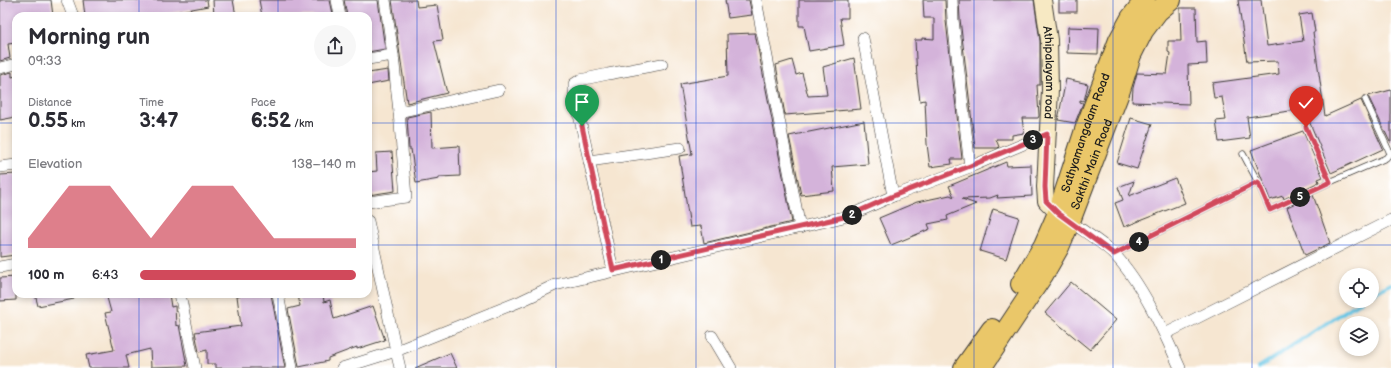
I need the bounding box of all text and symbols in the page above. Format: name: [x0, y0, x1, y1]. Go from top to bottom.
text: Morning run: [28, 24, 150, 51]
button: share: [314, 25, 356, 67]
street label: Athipalayam road: [1039, 25, 1057, 120]
text: 09:33: [28, 53, 62, 69]
street label: Sathyamangalam Road: [1058, 71, 1114, 194]
pin: [565, 85, 599, 126]
pin: [1289, 86, 1323, 127]
icon: arrive: [571, 91, 593, 113]
icon: check: [1295, 92, 1317, 114]
text: Distance: [28, 96, 72, 109]
text: Time: [139, 96, 164, 109]
text: Pace: [251, 96, 276, 109]
text: 0.55: [28, 109, 68, 133]
text: 3:47: [139, 109, 179, 133]
text: 6:52: [251, 109, 291, 133]
text: km: [68, 117, 85, 130]
text: /km: [291, 117, 314, 130]
street label: Sakthi Main Road: [1068, 117, 1116, 212]
pin: 3: [1023, 130, 1043, 150]
text: 3: [1030, 133, 1036, 146]
text: Elevation: [28, 156, 82, 172]
text: 138–140 m: [292, 156, 356, 172]
pin: 5: [1290, 187, 1310, 207]
text: 5: [1297, 190, 1303, 203]
pin: 2: [842, 205, 862, 225]
text: 2: [849, 208, 855, 221]
pin: 4: [1129, 232, 1149, 252]
text: 4: [1136, 235, 1142, 248]
pin: 1: [651, 250, 671, 270]
text: 1: [659, 253, 663, 266]
text: 100 m: [28, 267, 64, 283]
text: 6:43: [92, 267, 119, 283]
map controls: [1339, 268, 1379, 356]
button: locate: [1339, 268, 1379, 308]
button: layers: [1339, 316, 1379, 356]

